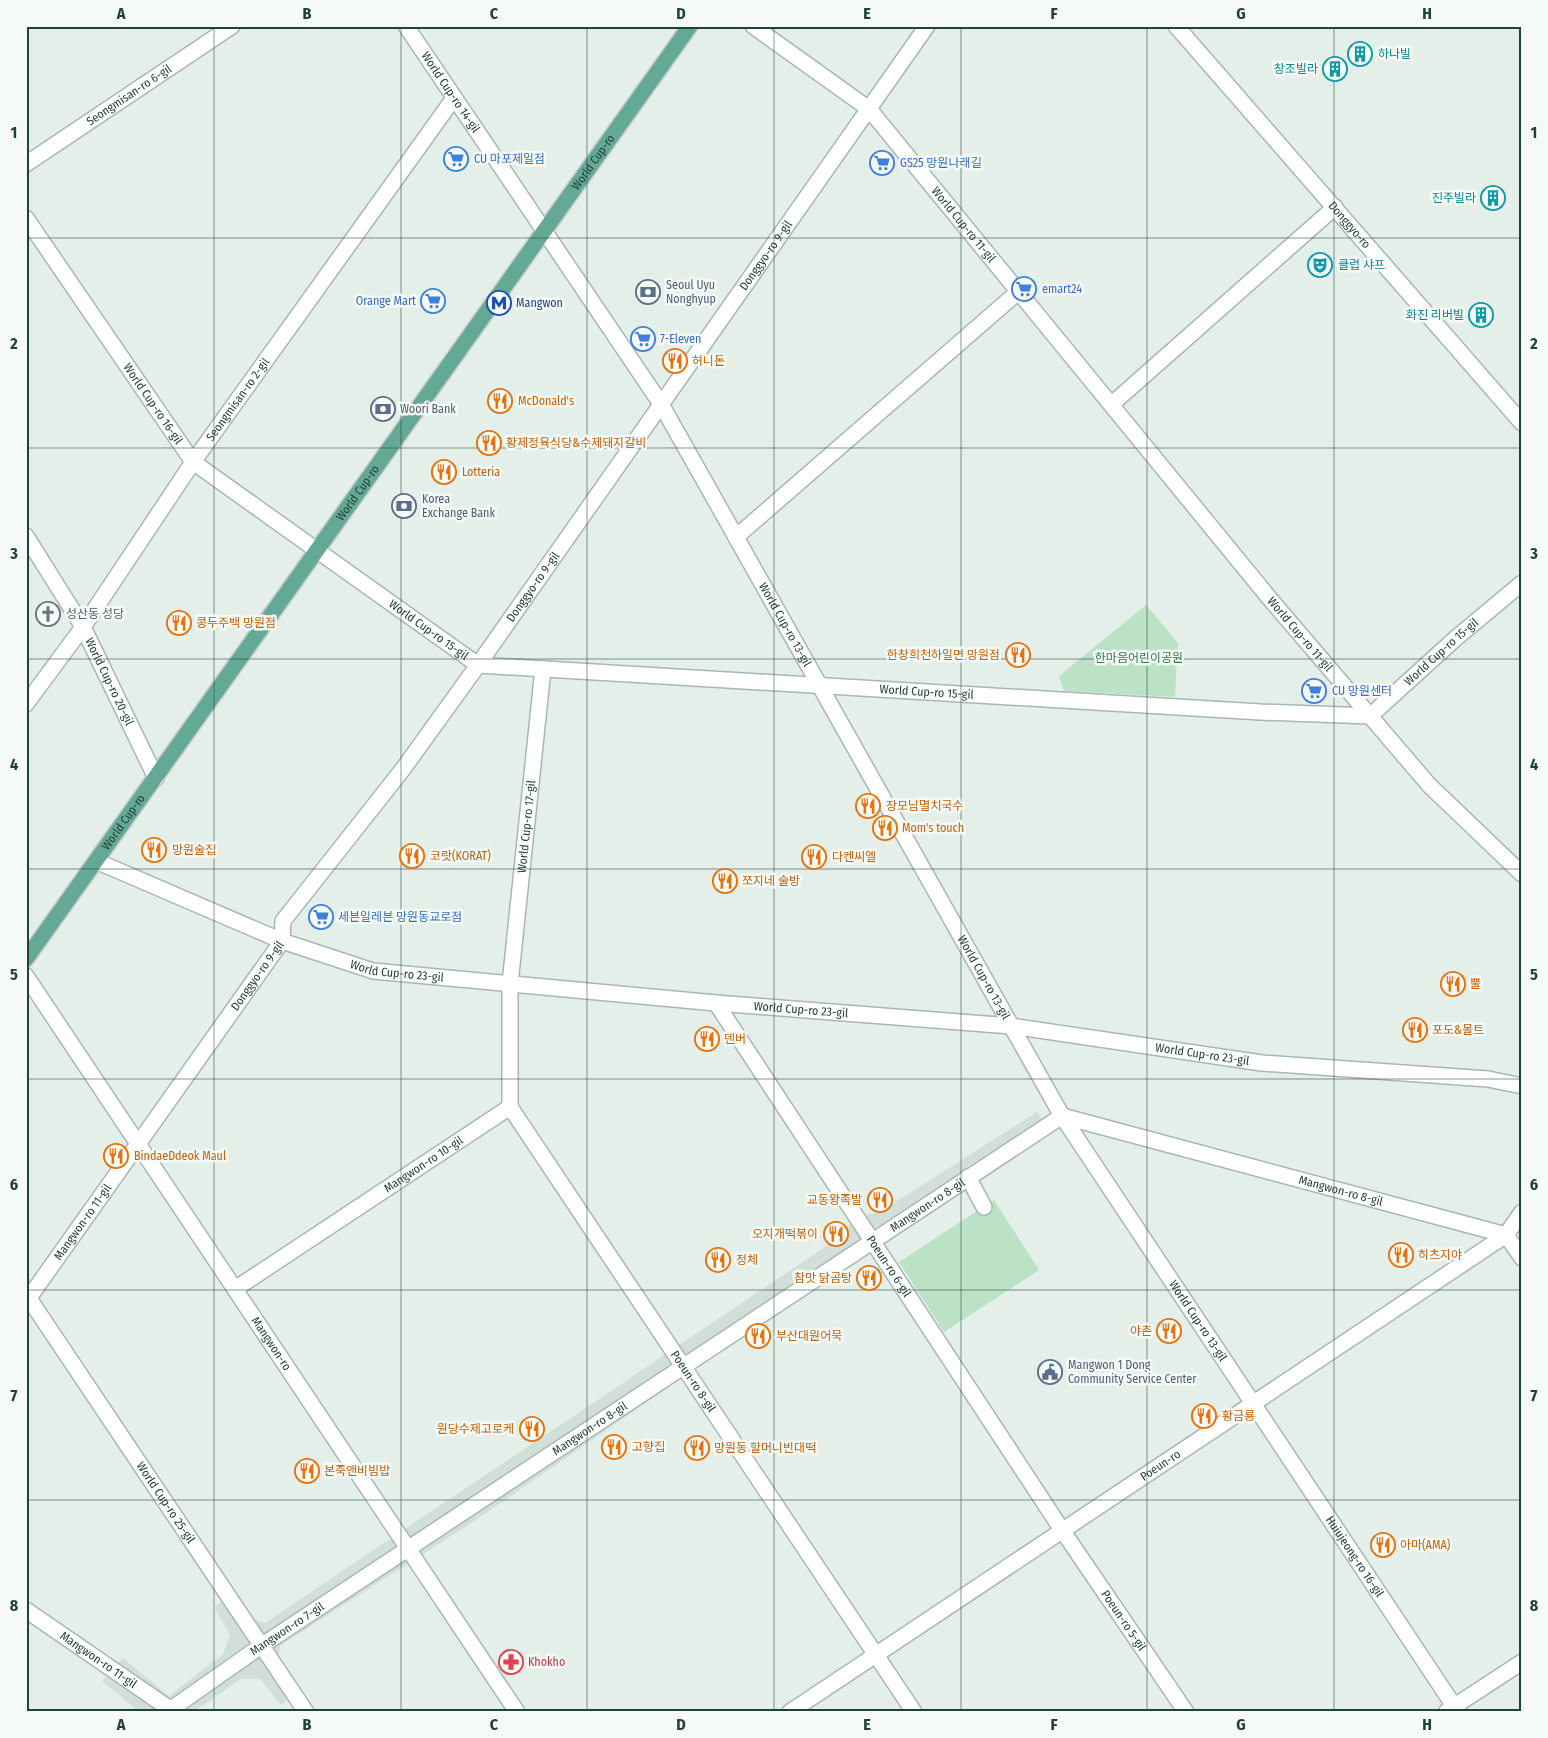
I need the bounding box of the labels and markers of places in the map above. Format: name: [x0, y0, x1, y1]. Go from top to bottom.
building icon: 하나빌: [1347, 41, 1373, 67]
place label: 하나빌: [1378, 47, 1411, 61]
building icon: 창조빌라: [1322, 56, 1348, 82]
place label: 창조빌라: [1274, 62, 1318, 76]
supermarket icon: CU 마포제일점: [443, 146, 469, 172]
supermarket icon: GS25 망원나래길: [869, 150, 895, 176]
place label: CU 마포제일점: [474, 152, 545, 166]
place label: GS25 망원나래길: [900, 156, 982, 170]
building icon: 진주빌라: [1480, 185, 1506, 211]
place label: 진주빌라: [1432, 191, 1476, 205]
theatre icon: 클럽 샤프: [1307, 252, 1333, 278]
place label: 클럽 샤프: [1338, 258, 1385, 272]
supermarket icon: emart24: [1011, 276, 1037, 302]
place label: Seoul Uyu Nonghyup: [666, 278, 716, 306]
bank icon: Seoul Uyu Nonghyup: [635, 279, 661, 305]
place label: emart24: [1042, 282, 1082, 296]
supermarket icon: Orange Mart: [420, 288, 446, 314]
metro station icon: Mangwon: [486, 290, 512, 316]
place label: Orange Mart: [356, 294, 416, 308]
place label: Mangwon: [516, 296, 563, 310]
building icon: 화진 리버빌: [1468, 302, 1494, 328]
place label: 화진 리버빌: [1406, 308, 1464, 322]
supermarket icon: 7-Eleven: [630, 326, 656, 352]
place label: 7-Eleven: [660, 332, 701, 346]
restaurant icon: 허니돈: [662, 348, 688, 374]
place label: 허니돈: [692, 354, 725, 368]
restaurant icon: McDonald's: [487, 388, 513, 414]
place label: McDonald's: [518, 394, 574, 408]
bank icon: Woori Bank: [370, 396, 396, 422]
place label: Woori Bank: [400, 402, 456, 416]
restaurant icon: 황제정육식당&수제돼지갈비: [476, 430, 502, 456]
place label: 황제정육식당&수제돼지갈비: [506, 436, 646, 450]
restaurant icon: Lotteria: [431, 459, 457, 485]
place label: Lotteria: [462, 465, 500, 479]
place label: Korea Exchange Bank: [422, 492, 495, 520]
bank icon: Korea Exchange Bank: [391, 493, 417, 519]
church icon: 성산동 성당: [35, 601, 61, 627]
place label: 성산동 성당: [66, 607, 124, 621]
restaurant icon: 콩두주백 망원점: [166, 610, 192, 636]
place label: 콩두주백 망원점: [196, 616, 276, 630]
restaurant icon: 한창희천하일면 망원점: [1005, 642, 1031, 668]
place label: 한창희천하일면 망원점: [887, 648, 1000, 662]
supermarket icon: CU 망원센터: [1301, 678, 1327, 704]
place label: CU 망원센터: [1332, 684, 1392, 698]
restaurant icon: 장모님멸치국수: [855, 793, 881, 819]
place label: 장모님멸치국수: [886, 799, 963, 813]
restaurant icon: Mom's touch: [872, 815, 898, 841]
place label: Mom's touch: [902, 821, 964, 835]
restaurant icon: 망원술집: [141, 837, 167, 863]
place label: 망원술집: [172, 843, 216, 857]
restaurant icon: 코랏(KORAT): [399, 843, 425, 869]
restaurant icon: 다켄씨엘: [801, 844, 827, 870]
place label: 코랏(KORAT): [430, 849, 491, 863]
place label: 다켄씨엘: [832, 850, 876, 864]
restaurant icon: 쪼지네 술방: [712, 868, 738, 894]
place label: 쪼지네 술방: [742, 874, 800, 888]
supermarket icon: 세븐일레븐 망원동교로점: [308, 904, 334, 930]
place label: 세븐일레븐 망원동교로점: [338, 910, 462, 924]
restaurant icon: 뿔: [1440, 971, 1466, 997]
place label: 뿔: [1470, 977, 1481, 991]
restaurant icon: 포도&몰트: [1402, 1017, 1428, 1043]
place label: 포도&몰트: [1432, 1023, 1484, 1037]
restaurant icon: 덴버: [694, 1026, 720, 1052]
place label: 덴버: [724, 1032, 746, 1046]
restaurant icon: BindaeDdeok Maul: [103, 1143, 129, 1169]
place label: BindaeDdeok Maul: [134, 1149, 226, 1163]
restaurant icon: 교동왕족발: [867, 1187, 893, 1213]
place label: 교동왕족발: [807, 1193, 862, 1207]
restaurant icon: 오지개떡볶이: [823, 1221, 849, 1247]
place label: 오지개떡볶이: [752, 1227, 818, 1241]
restaurant icon: 히츠지야: [1388, 1242, 1414, 1268]
restaurant icon: 정체: [705, 1247, 731, 1273]
place label: 히츠지야: [1418, 1248, 1462, 1262]
place label: 정체: [736, 1253, 758, 1267]
restaurant icon: 참맛 닭곰탕: [856, 1265, 882, 1291]
place label: 참맛 닭곰탕: [794, 1271, 852, 1285]
restaurant icon: 야촌: [1156, 1318, 1182, 1344]
restaurant icon: 부산대원어묵: [745, 1323, 771, 1349]
place label: 야촌: [1130, 1324, 1152, 1338]
place label: 부산대원어묵: [776, 1329, 842, 1343]
place label: Mangwon 1 Dong Community Service Center: [1068, 1358, 1197, 1386]
public building icon: Mangwon 1 Dong Community Service Center: [1037, 1359, 1063, 1385]
restaurant icon: 황금룡: [1191, 1403, 1217, 1429]
place label: 황금룡: [1222, 1409, 1255, 1423]
restaurant icon: 원당수제고로케: [519, 1416, 545, 1442]
place label: 원당수제고로케: [437, 1422, 514, 1436]
restaurant icon: 고향집: [601, 1434, 627, 1460]
restaurant icon: 망원동 할머니빈대떡: [684, 1435, 710, 1461]
place label: 고향집: [632, 1440, 665, 1454]
place label: 망원동 할머니빈대떡: [714, 1441, 816, 1455]
restaurant icon: 본죽앤비빔밥: [294, 1458, 320, 1484]
place label: 본죽앤비빔밥: [324, 1464, 390, 1478]
restaurant icon: 아마(AMA): [1370, 1532, 1396, 1558]
place label: 아마(AMA): [1400, 1538, 1451, 1552]
pharmacy icon: Khokho: [498, 1649, 524, 1675]
place label: Khokho: [528, 1655, 565, 1669]

